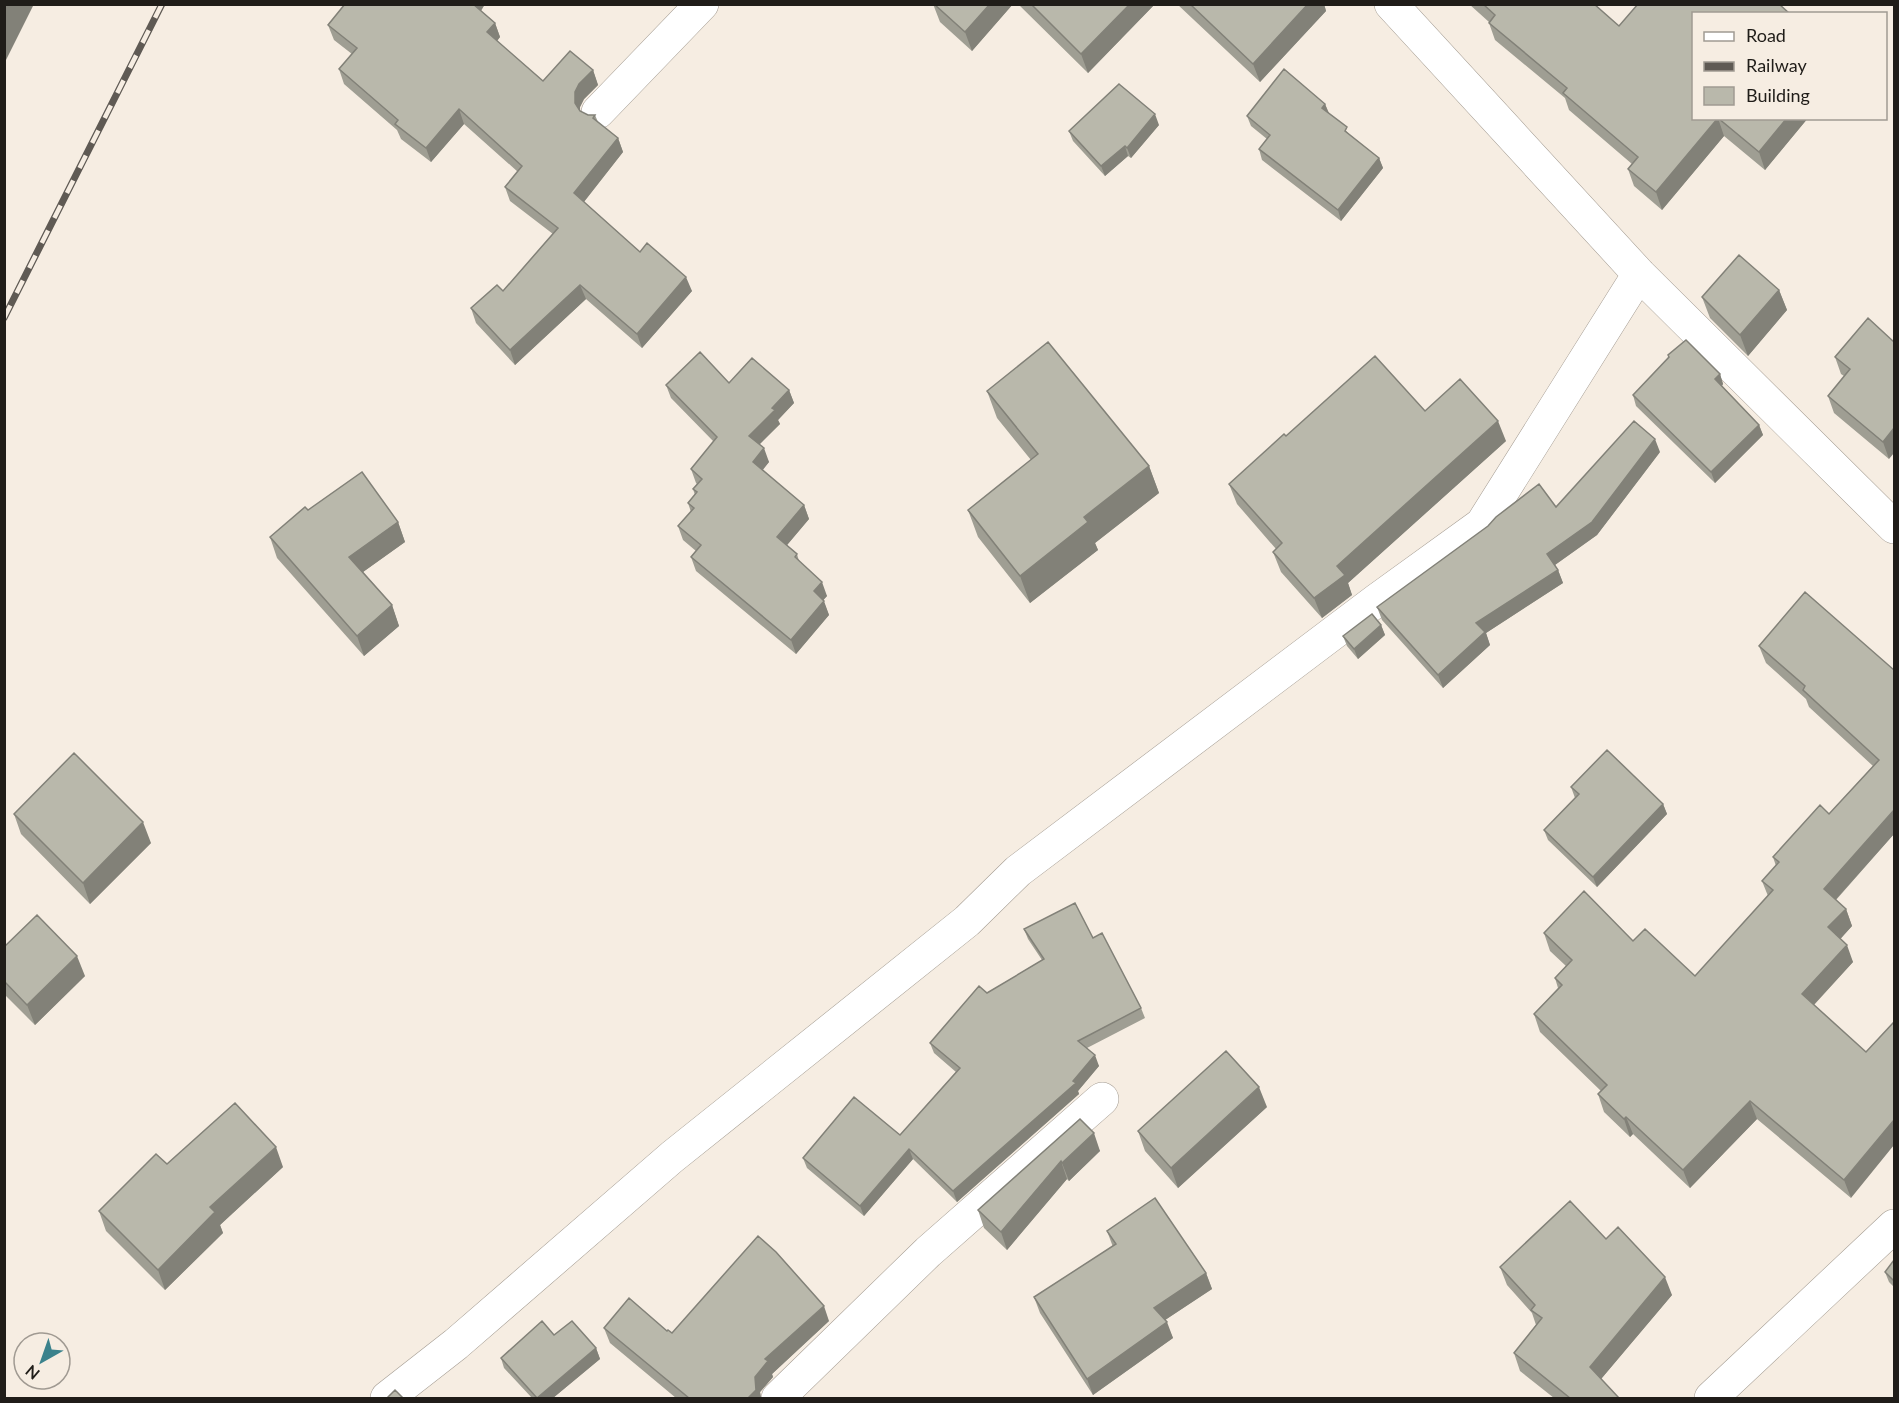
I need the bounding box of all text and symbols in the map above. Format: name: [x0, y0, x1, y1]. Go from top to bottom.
legend: [1692, 12, 1887, 120]
text: Road: [1746, 24, 1786, 46]
text: Railway: [1746, 54, 1807, 76]
text: Building: [1746, 84, 1810, 106]
north arrow: [12, 1331, 72, 1391]
text: N: [21, 1362, 43, 1384]

